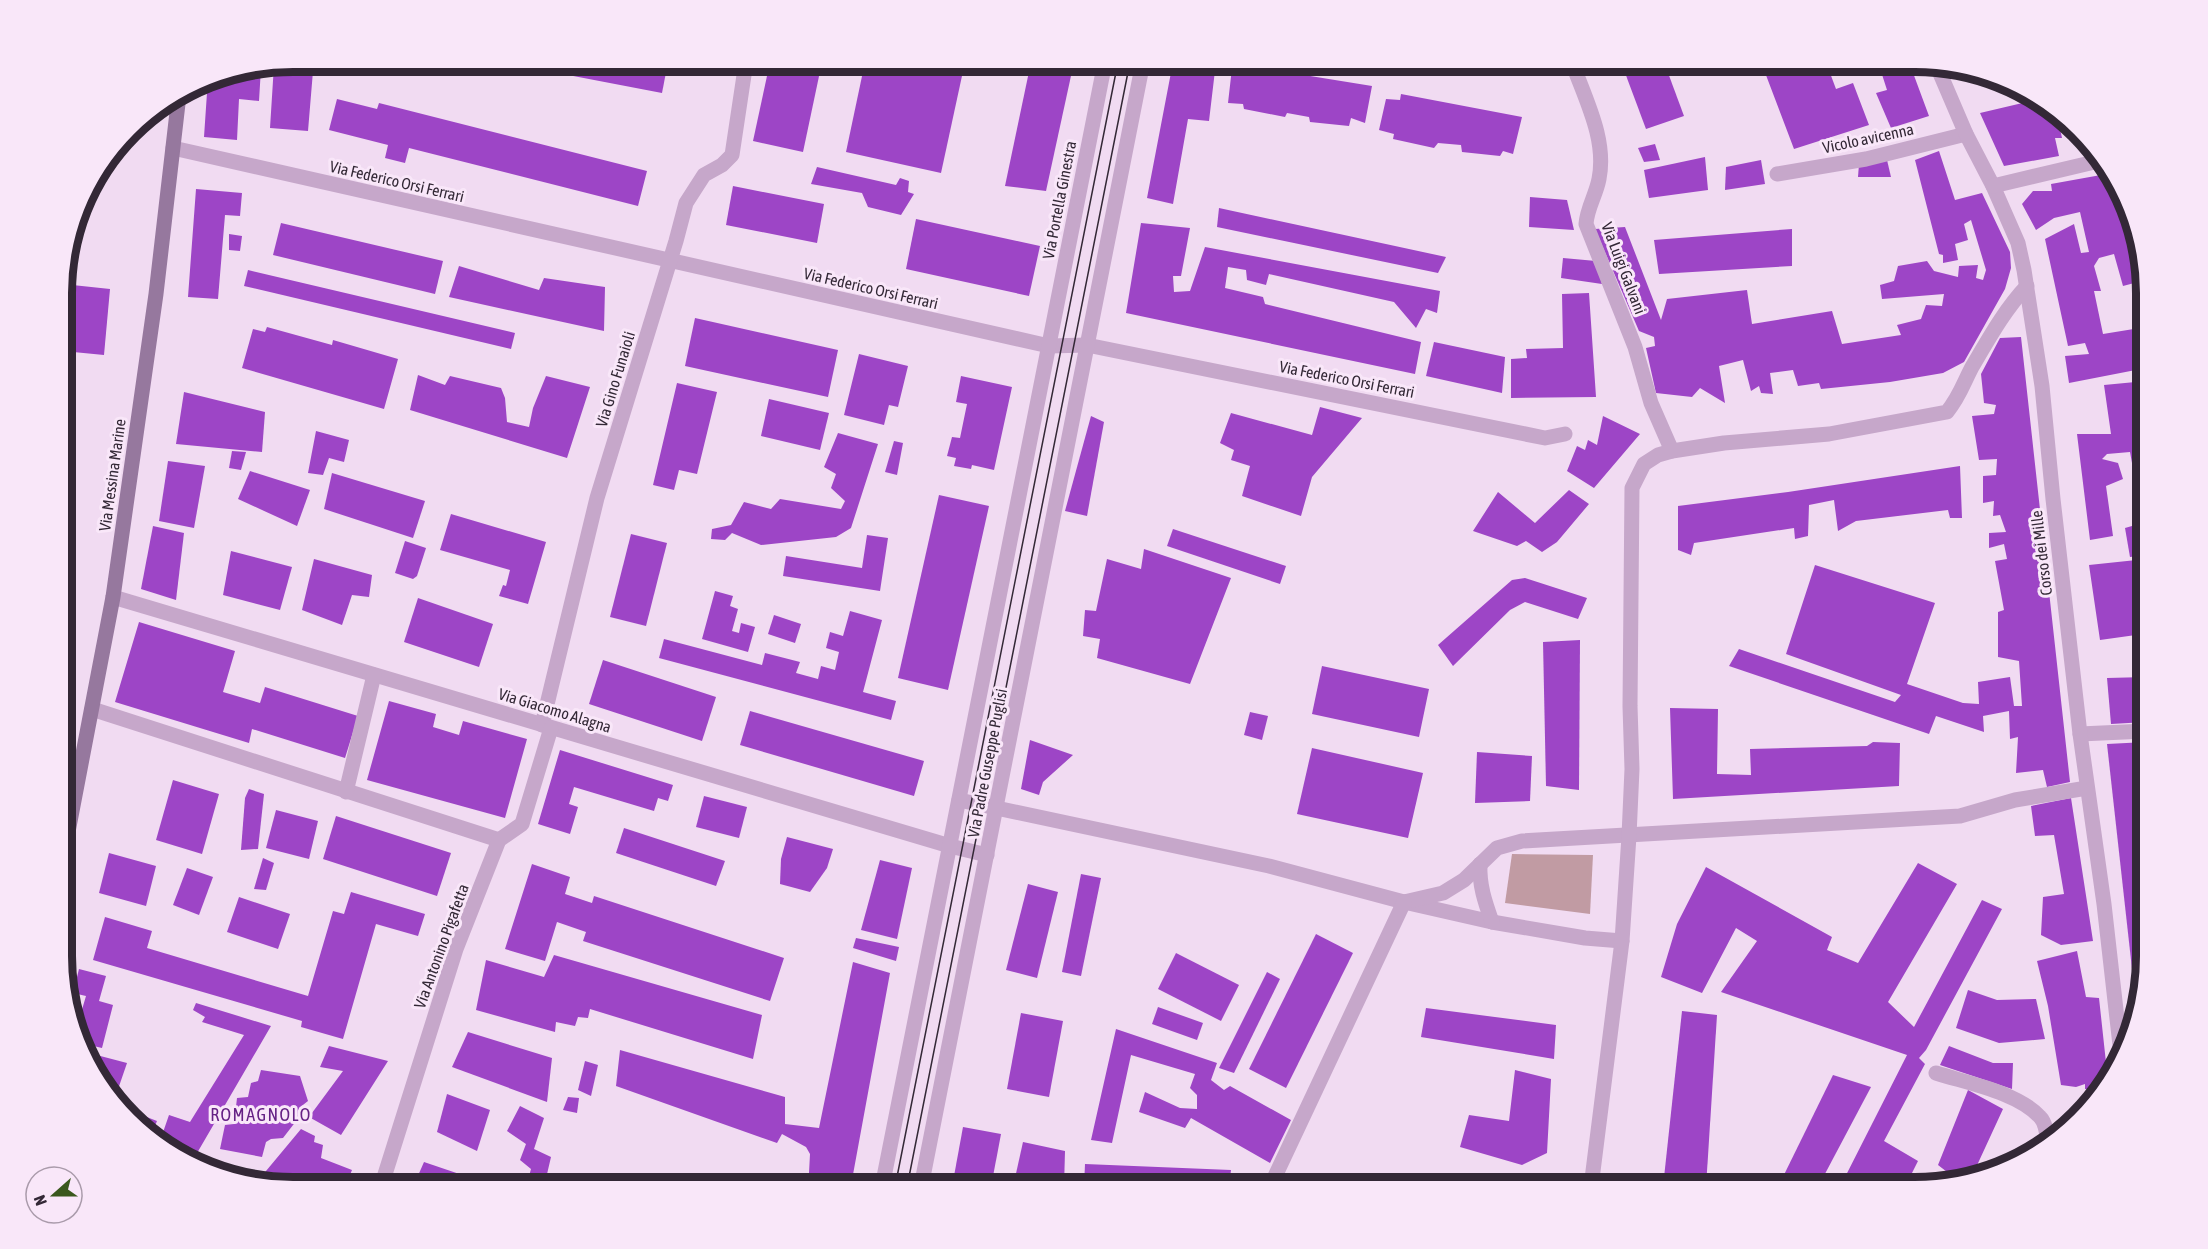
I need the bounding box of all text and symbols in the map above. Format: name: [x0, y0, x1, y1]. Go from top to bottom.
street label: Vicolo avicenna: [1821, 120, 1915, 156]
street label: Via Portella Ginestra: [1039, 139, 1079, 261]
street label: Via Federico Orsi Ferrari: [328, 157, 466, 205]
street label: Via Luigi Galvani: [1597, 220, 1650, 317]
street label: Via Federico Orsi Ferrari: [802, 264, 940, 312]
street label: Via Gino Funaioli: [592, 329, 638, 429]
street label: Via Federico Orsi Ferrari: [1278, 357, 1416, 401]
street label: Via Messina Marine: [95, 418, 129, 532]
street label: Corso dei Mille: [2027, 509, 2055, 597]
street label: Via Giacomo Alagna: [496, 684, 614, 737]
street label: Via Padre Guseppe Puglisi: [964, 687, 1011, 839]
street label: Via Antonino Pigafetta: [410, 881, 473, 1011]
district label: ROMAGNOLO: [210, 1104, 312, 1125]
north arrow: [24, 1165, 84, 1225]
text: N: [30, 1193, 50, 1208]

